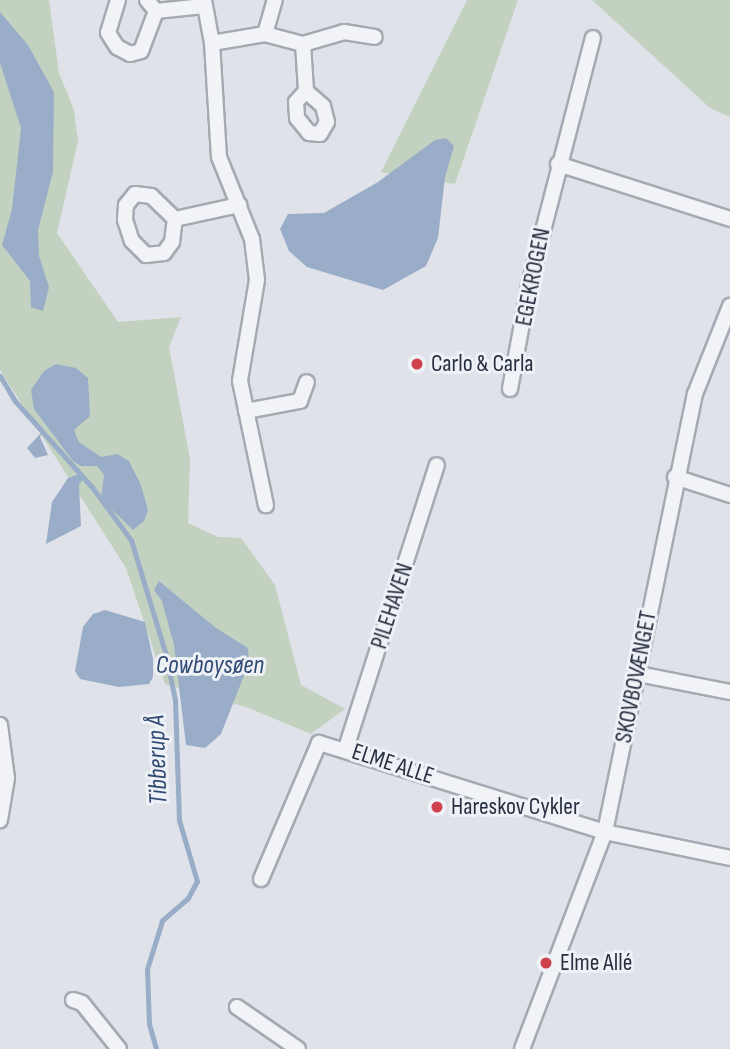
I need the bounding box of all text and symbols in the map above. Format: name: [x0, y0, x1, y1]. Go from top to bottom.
street label: EGEKROGEN: [509, 226, 557, 328]
place label: Carlo & Carla: [431, 350, 534, 378]
marker: Carlo & Carla: [409, 356, 425, 372]
street label: PILEHAVEN: [365, 559, 419, 653]
street label: SKOVBOVÆNGET: [609, 609, 663, 745]
water label: Cowboysøen: [156, 650, 264, 682]
water label: Tibberup Å: [141, 715, 175, 805]
street label: ELME ALLE: [348, 737, 438, 791]
place label: Hareskov Cykler: [451, 793, 580, 821]
marker: Hareskov Cykler: [429, 799, 445, 815]
place label: Elme Allé: [560, 949, 632, 977]
marker: Elme Allé: [538, 955, 554, 971]

